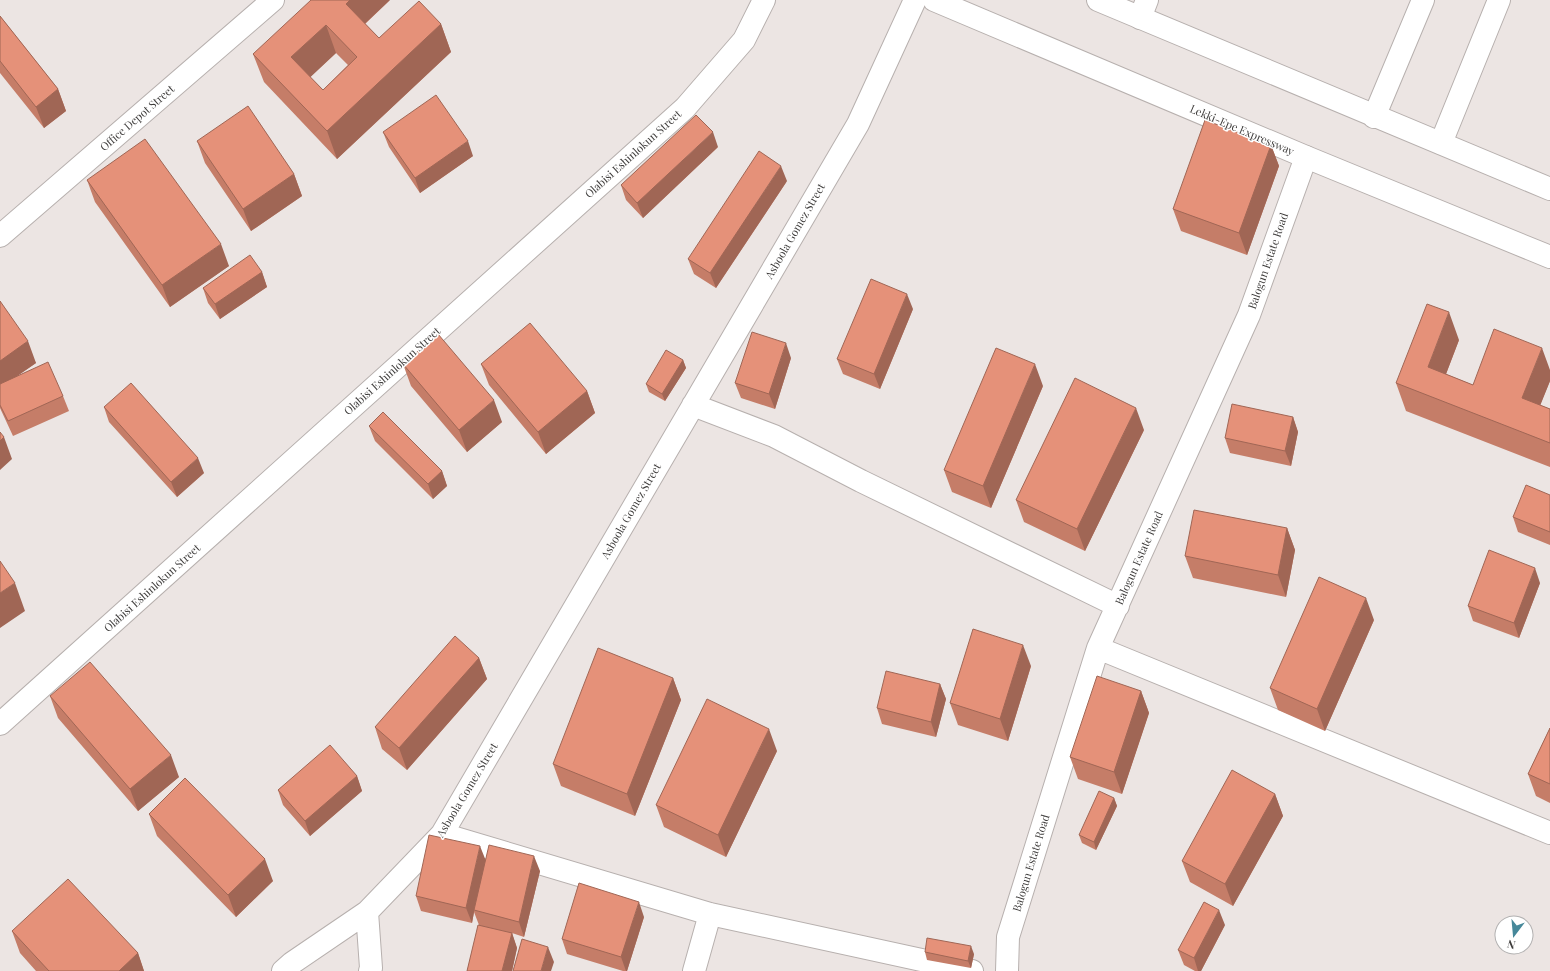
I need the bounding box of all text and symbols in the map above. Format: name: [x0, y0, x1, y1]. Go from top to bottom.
street label: Office Depot Street: [96, 81, 177, 154]
street label: Lekki-Epe Expressway: [1188, 101, 1297, 158]
street label: Olabisi Eshinlokun Street: [581, 106, 684, 201]
street label: Asboola Gomez Street: [761, 180, 828, 282]
street label: Balogun Estate Road: [1244, 210, 1291, 311]
street label: Olabisi Eshinlokun Street: [340, 323, 443, 418]
street label: Asboola Gomez Street: [597, 460, 664, 562]
street label: Balogun Estate Road: [1111, 508, 1166, 607]
street label: Olabisi Eshinlokun Street: [100, 540, 203, 635]
street label: Asboola Gomez Street: [432, 740, 501, 841]
street label: Balogun Estate Road: [1009, 812, 1053, 913]
north arrow: [1494, 915, 1534, 955]
text: N: [1505, 937, 1517, 953]

